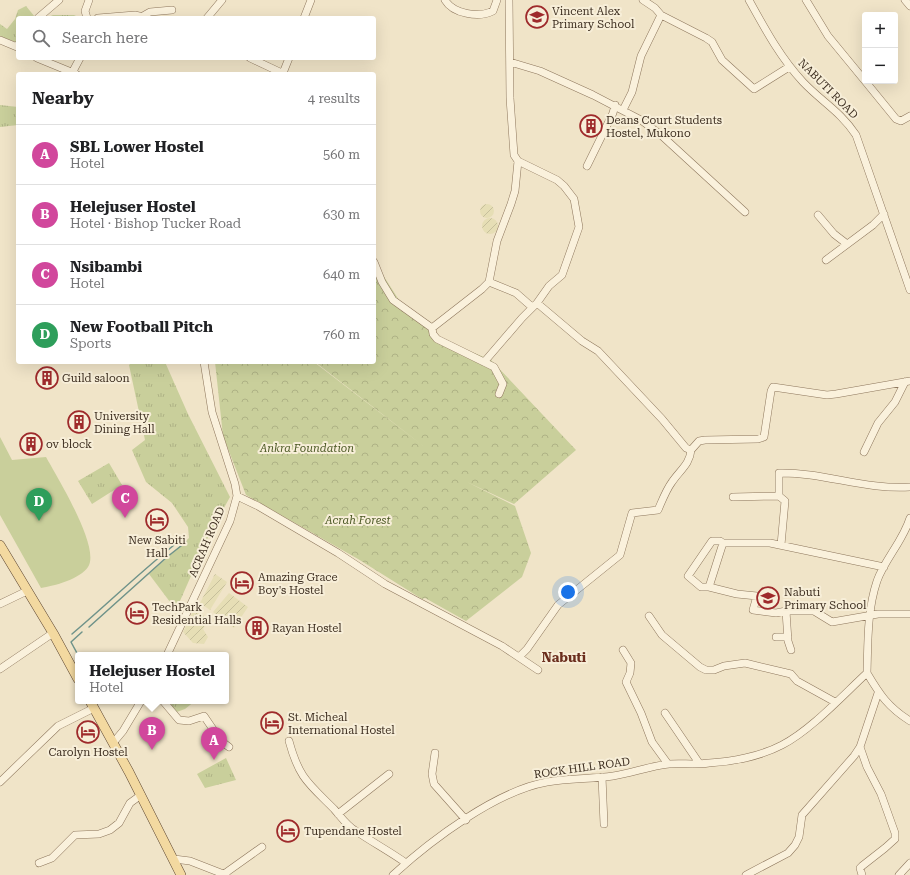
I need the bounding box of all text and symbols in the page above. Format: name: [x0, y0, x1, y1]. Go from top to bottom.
school or university icon: Vincent Alex Primary School: [524, 4, 550, 30]
place label: Vincent Alex Primary School: [552, 5, 635, 31]
map controls: [862, 12, 898, 84]
button: +: [862, 12, 898, 48]
search box: [16, 16, 376, 60]
icon: search: [30, 27, 52, 49]
text: Search here: [62, 29, 148, 47]
button: −: [862, 48, 898, 84]
street label: NABUTI ROAD: [795, 56, 861, 122]
text: Nearby: [32, 88, 94, 108]
text: 4 results: [308, 91, 360, 106]
building icon: Deans Court Students Hostel, Mukono: [578, 113, 604, 139]
place label: Deans Court Students Hostel, Mukono: [606, 114, 722, 140]
text: SBL Lower Hostel: [70, 138, 204, 156]
text: A: [40, 147, 50, 162]
text: 560 m: [323, 147, 360, 162]
text: Hotel: [70, 156, 104, 171]
text: Helejuser Hostel: [70, 198, 196, 216]
text: B: [40, 207, 50, 222]
text: 630 m: [323, 207, 360, 222]
text: Hotel · Bishop Tucker Road: [70, 216, 241, 231]
text: Nsibambi: [70, 258, 142, 276]
text: C: [40, 267, 50, 282]
text: 640 m: [323, 267, 360, 282]
text: Hotel: [70, 276, 104, 291]
text: New Football Pitch: [70, 318, 213, 336]
text: D: [40, 327, 50, 342]
text: 760 m: [323, 327, 360, 342]
text: Sports: [70, 336, 111, 351]
building icon: Guild saloon: [34, 365, 60, 391]
place label: Guild saloon: [62, 372, 130, 385]
building icon: University Dining Hall: [66, 409, 92, 435]
place label: University Dining Hall: [94, 410, 155, 436]
building icon: ov block: [18, 431, 44, 457]
place label: ov block: [46, 438, 92, 451]
park label: Ankra Foundation: [259, 442, 354, 455]
pin: C: [112, 485, 138, 518]
pin: D: [26, 488, 52, 521]
street label: ACRAH ROAD: [186, 505, 228, 579]
hotel icon: New Sabiti Hall: [144, 507, 170, 533]
park label: Acrah Forest: [324, 514, 392, 527]
place label: New Sabiti Hall: [128, 534, 186, 560]
hotel icon: Amazing Grace Boy's Hostel: [229, 570, 255, 596]
place label: Amazing Grace Boy's Hostel: [258, 571, 338, 597]
your location: [558, 582, 578, 602]
school or university icon: Nabuti Primary School: [755, 585, 781, 611]
place label: Nabuti Primary School: [784, 586, 867, 612]
hotel icon: TechPark Residential Halls: [124, 600, 150, 626]
place label: TechPark Residential Halls: [152, 601, 241, 627]
building icon: Rayan Hostel: [244, 615, 270, 641]
place label: Rayan Hostel: [272, 622, 342, 635]
district label: Nabuti: [542, 650, 587, 665]
popup: [75, 652, 229, 704]
text: Helejuser Hostel: [89, 662, 215, 680]
text: Hotel: [89, 680, 124, 695]
hotel icon: St. Micheal International Hostel: [259, 710, 285, 736]
place label: St. Micheal International Hostel: [288, 711, 395, 737]
pin: B: [139, 717, 165, 750]
hotel icon: Carolyn Hostel: [75, 719, 101, 745]
pin: A: [201, 727, 227, 760]
place label: Carolyn Hostel: [48, 746, 128, 759]
street label: ROCK HILL ROAD: [533, 755, 631, 781]
hotel icon: Tupendane Hostel: [275, 818, 301, 844]
place label: Tupendane Hostel: [304, 825, 402, 838]

